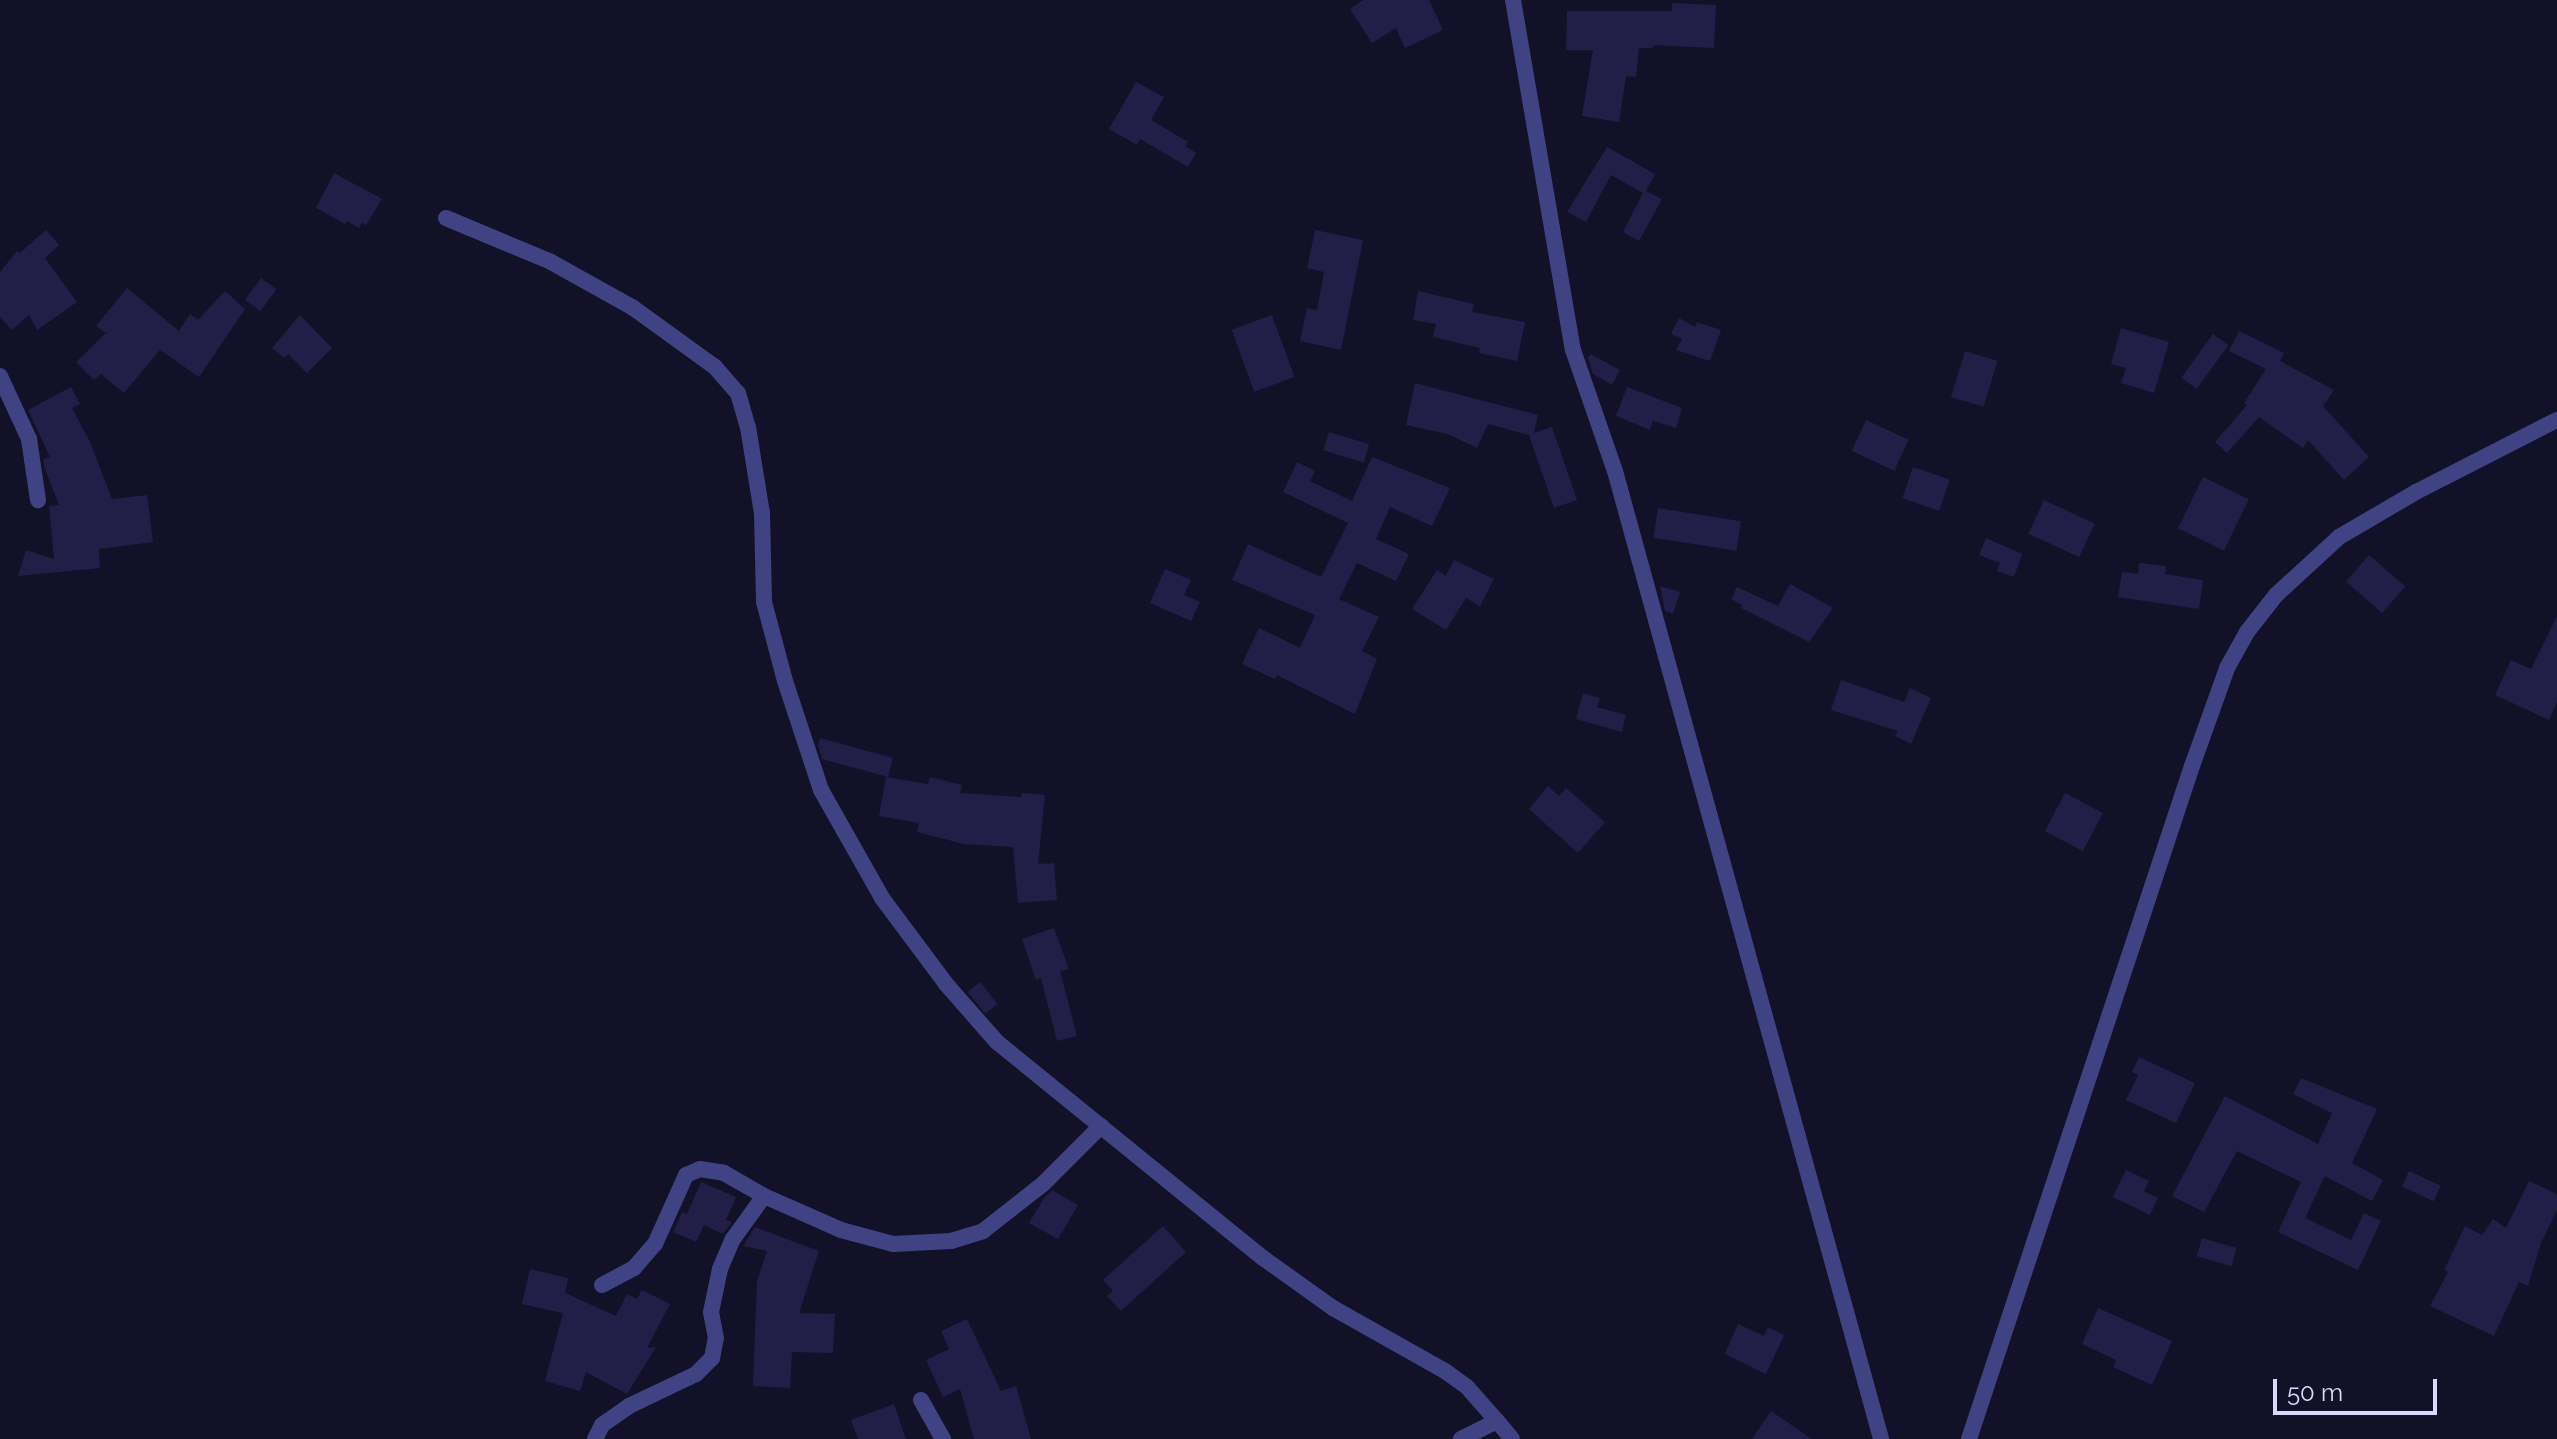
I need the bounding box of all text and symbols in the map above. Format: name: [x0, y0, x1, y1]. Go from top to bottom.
scale bar: [2277, 1363, 2441, 1413]
text: 50 m: [2287, 1378, 2343, 1407]

